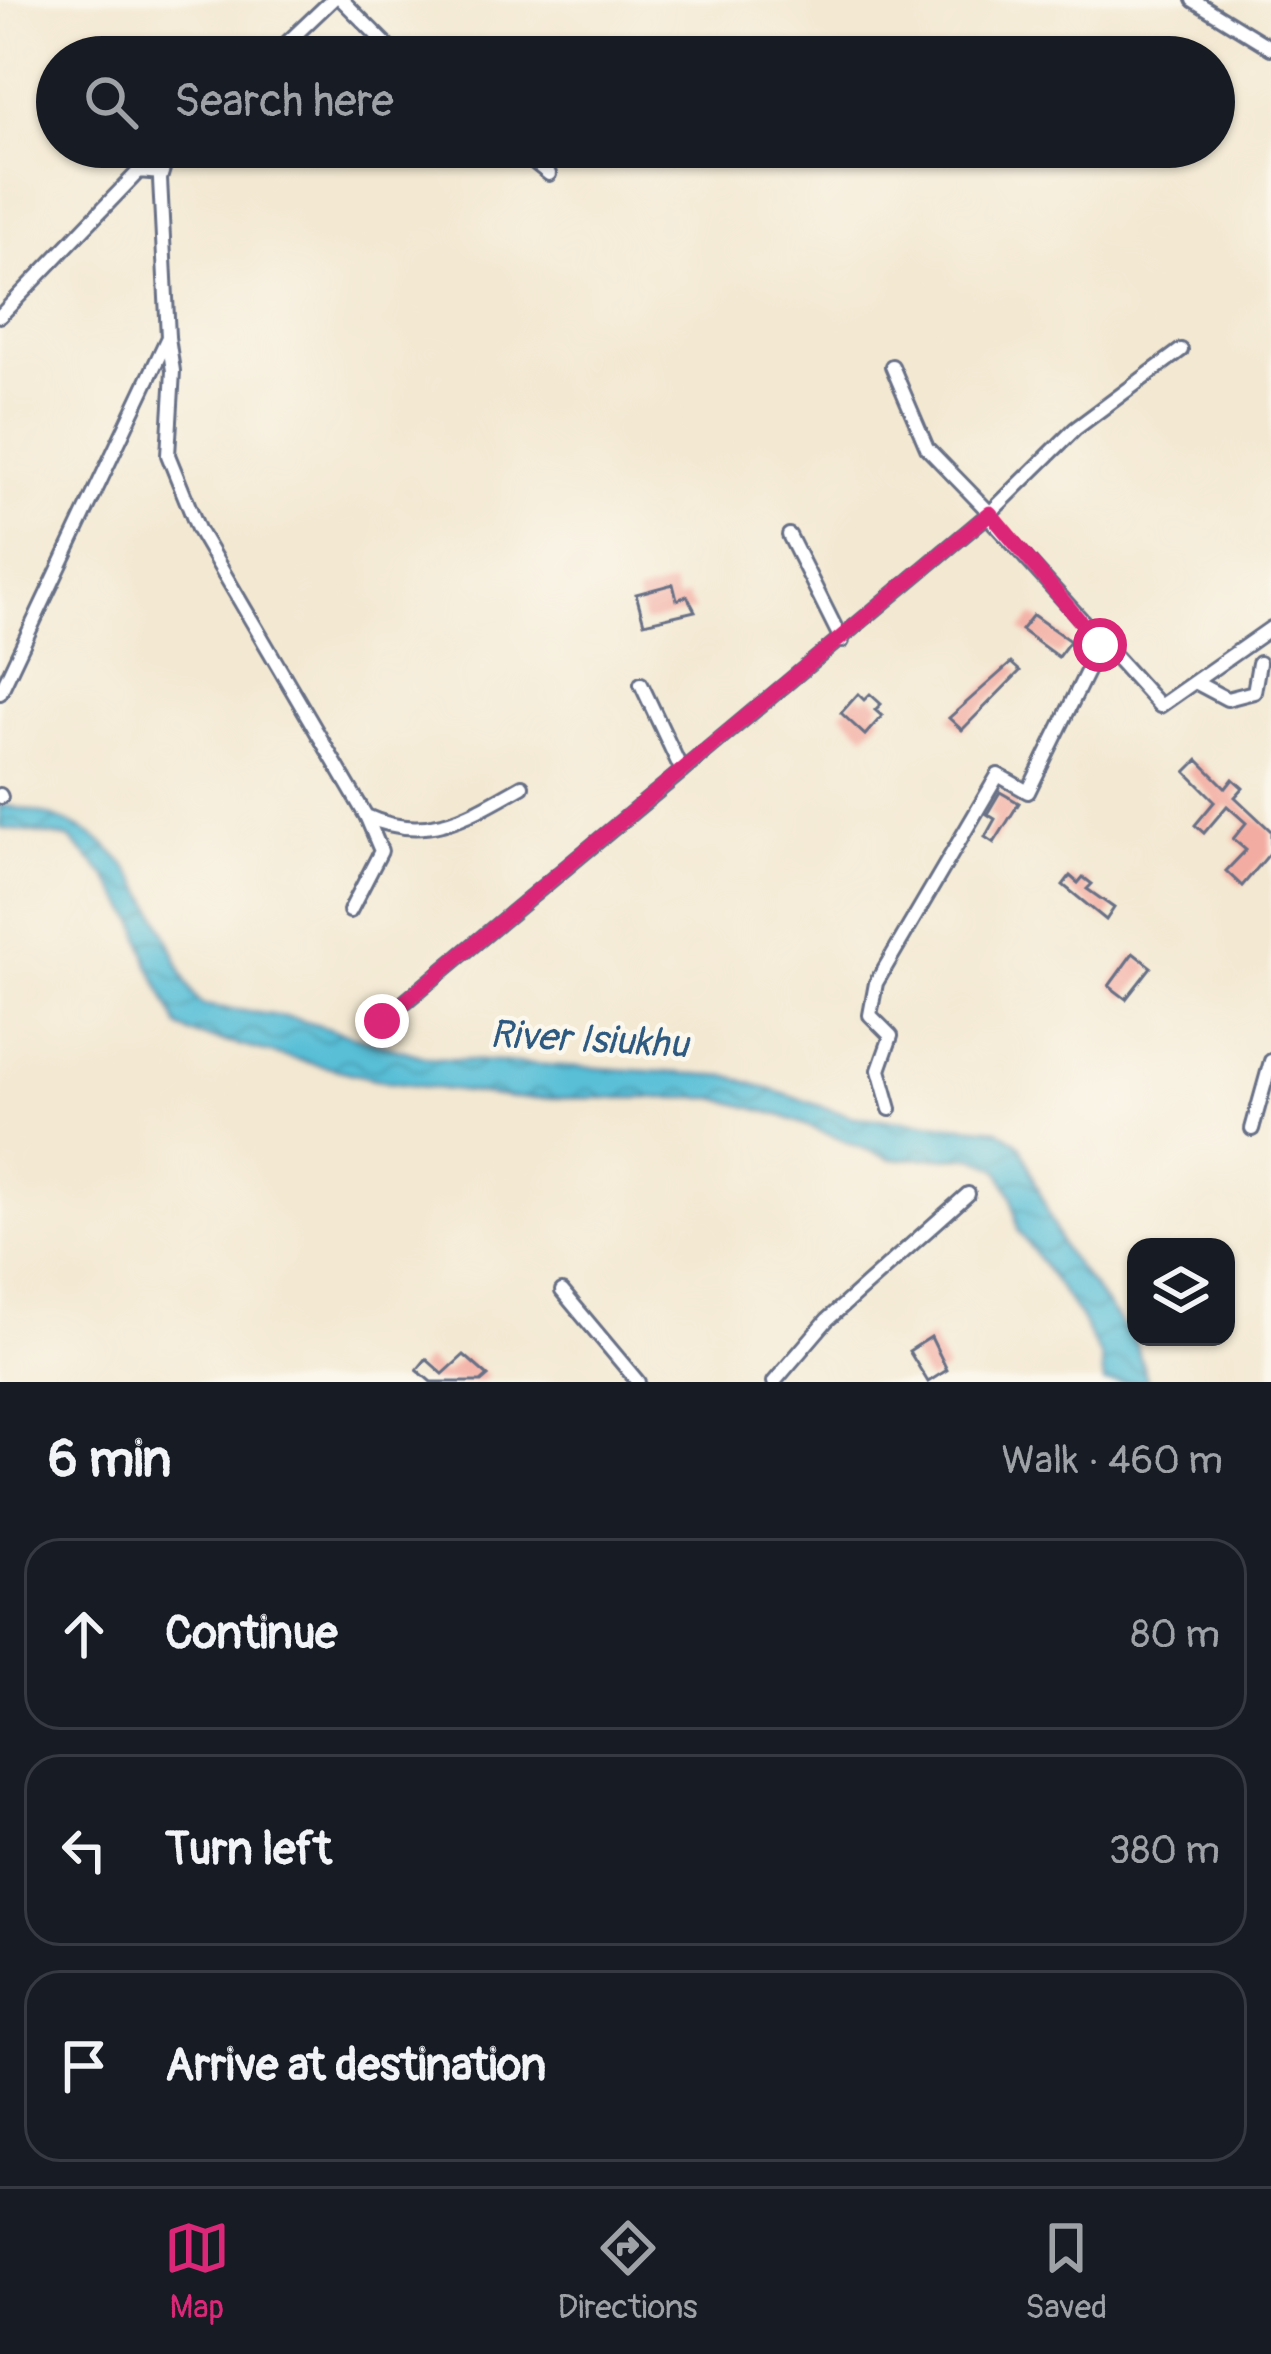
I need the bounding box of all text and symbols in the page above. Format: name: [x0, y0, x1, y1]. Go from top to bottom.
search box: [36, 36, 1235, 168]
icon: search: [78, 69, 144, 135]
text: Search here: [174, 74, 394, 130]
route start: [1073, 618, 1127, 672]
route end: [355, 994, 409, 1048]
water label: River Isiukhu: [488, 1010, 692, 1069]
map controls: [1127, 1238, 1235, 1346]
button: layers: [1127, 1238, 1235, 1346]
text: 6 min: [48, 1428, 171, 1492]
text: Walk · 460 m: [1001, 1436, 1223, 1485]
icon: ahead: [51, 1601, 117, 1667]
text: Continue: [165, 1606, 338, 1662]
text: 80 m: [1131, 1610, 1220, 1659]
icon: left: [51, 1817, 117, 1883]
text: Turn left: [165, 1822, 332, 1878]
text: 380 m: [1109, 1826, 1220, 1875]
icon: arrive: [51, 2033, 117, 2099]
text: Arrive at destination: [165, 2038, 546, 2094]
tab: Map: [164, 2215, 230, 2328]
tab: Directions: [558, 2215, 698, 2328]
tab: Saved: [1025, 2215, 1107, 2328]

